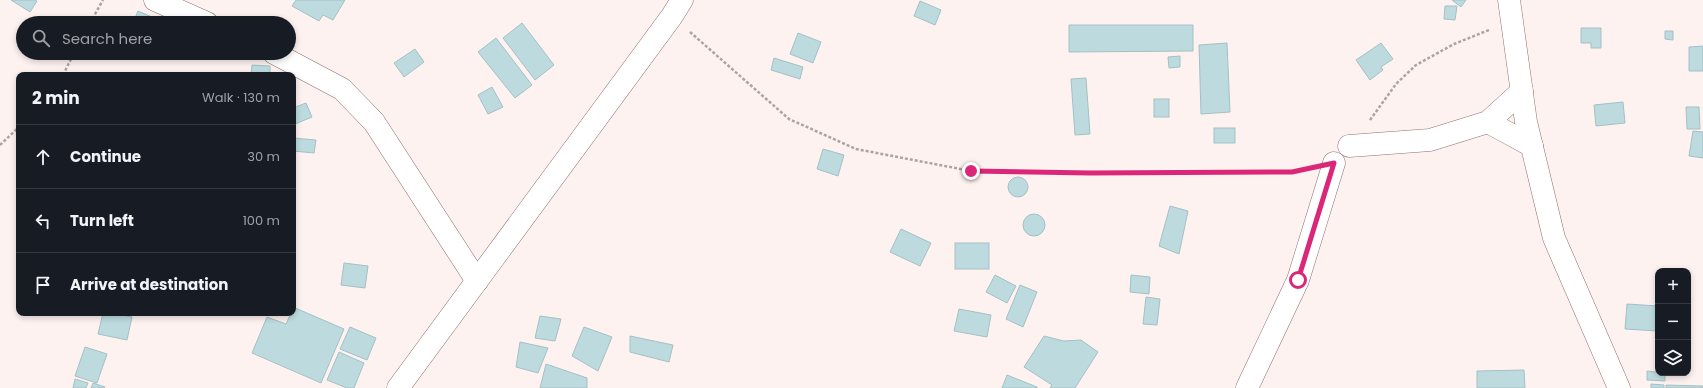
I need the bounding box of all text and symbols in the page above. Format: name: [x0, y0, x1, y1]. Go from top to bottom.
search box: [16, 16, 296, 60]
icon: search: [30, 27, 52, 49]
text: Search here: [62, 28, 152, 49]
text: 2 min: [32, 86, 80, 110]
text: Walk · 130 m: [202, 88, 280, 107]
icon: ahead: [32, 146, 54, 168]
text: Continue: [70, 146, 141, 167]
text: 30 m: [247, 147, 280, 166]
route end: [962, 162, 980, 180]
icon: left: [32, 210, 54, 232]
text: Turn left: [70, 210, 134, 231]
text: 100 m: [243, 211, 280, 230]
map controls: [1655, 268, 1691, 376]
button: +: [1655, 268, 1691, 304]
route start: [1289, 271, 1307, 289]
icon: arrive: [32, 274, 54, 296]
text: Arrive at destination: [70, 274, 228, 295]
button: −: [1655, 304, 1691, 340]
button: layers: [1655, 340, 1691, 376]

